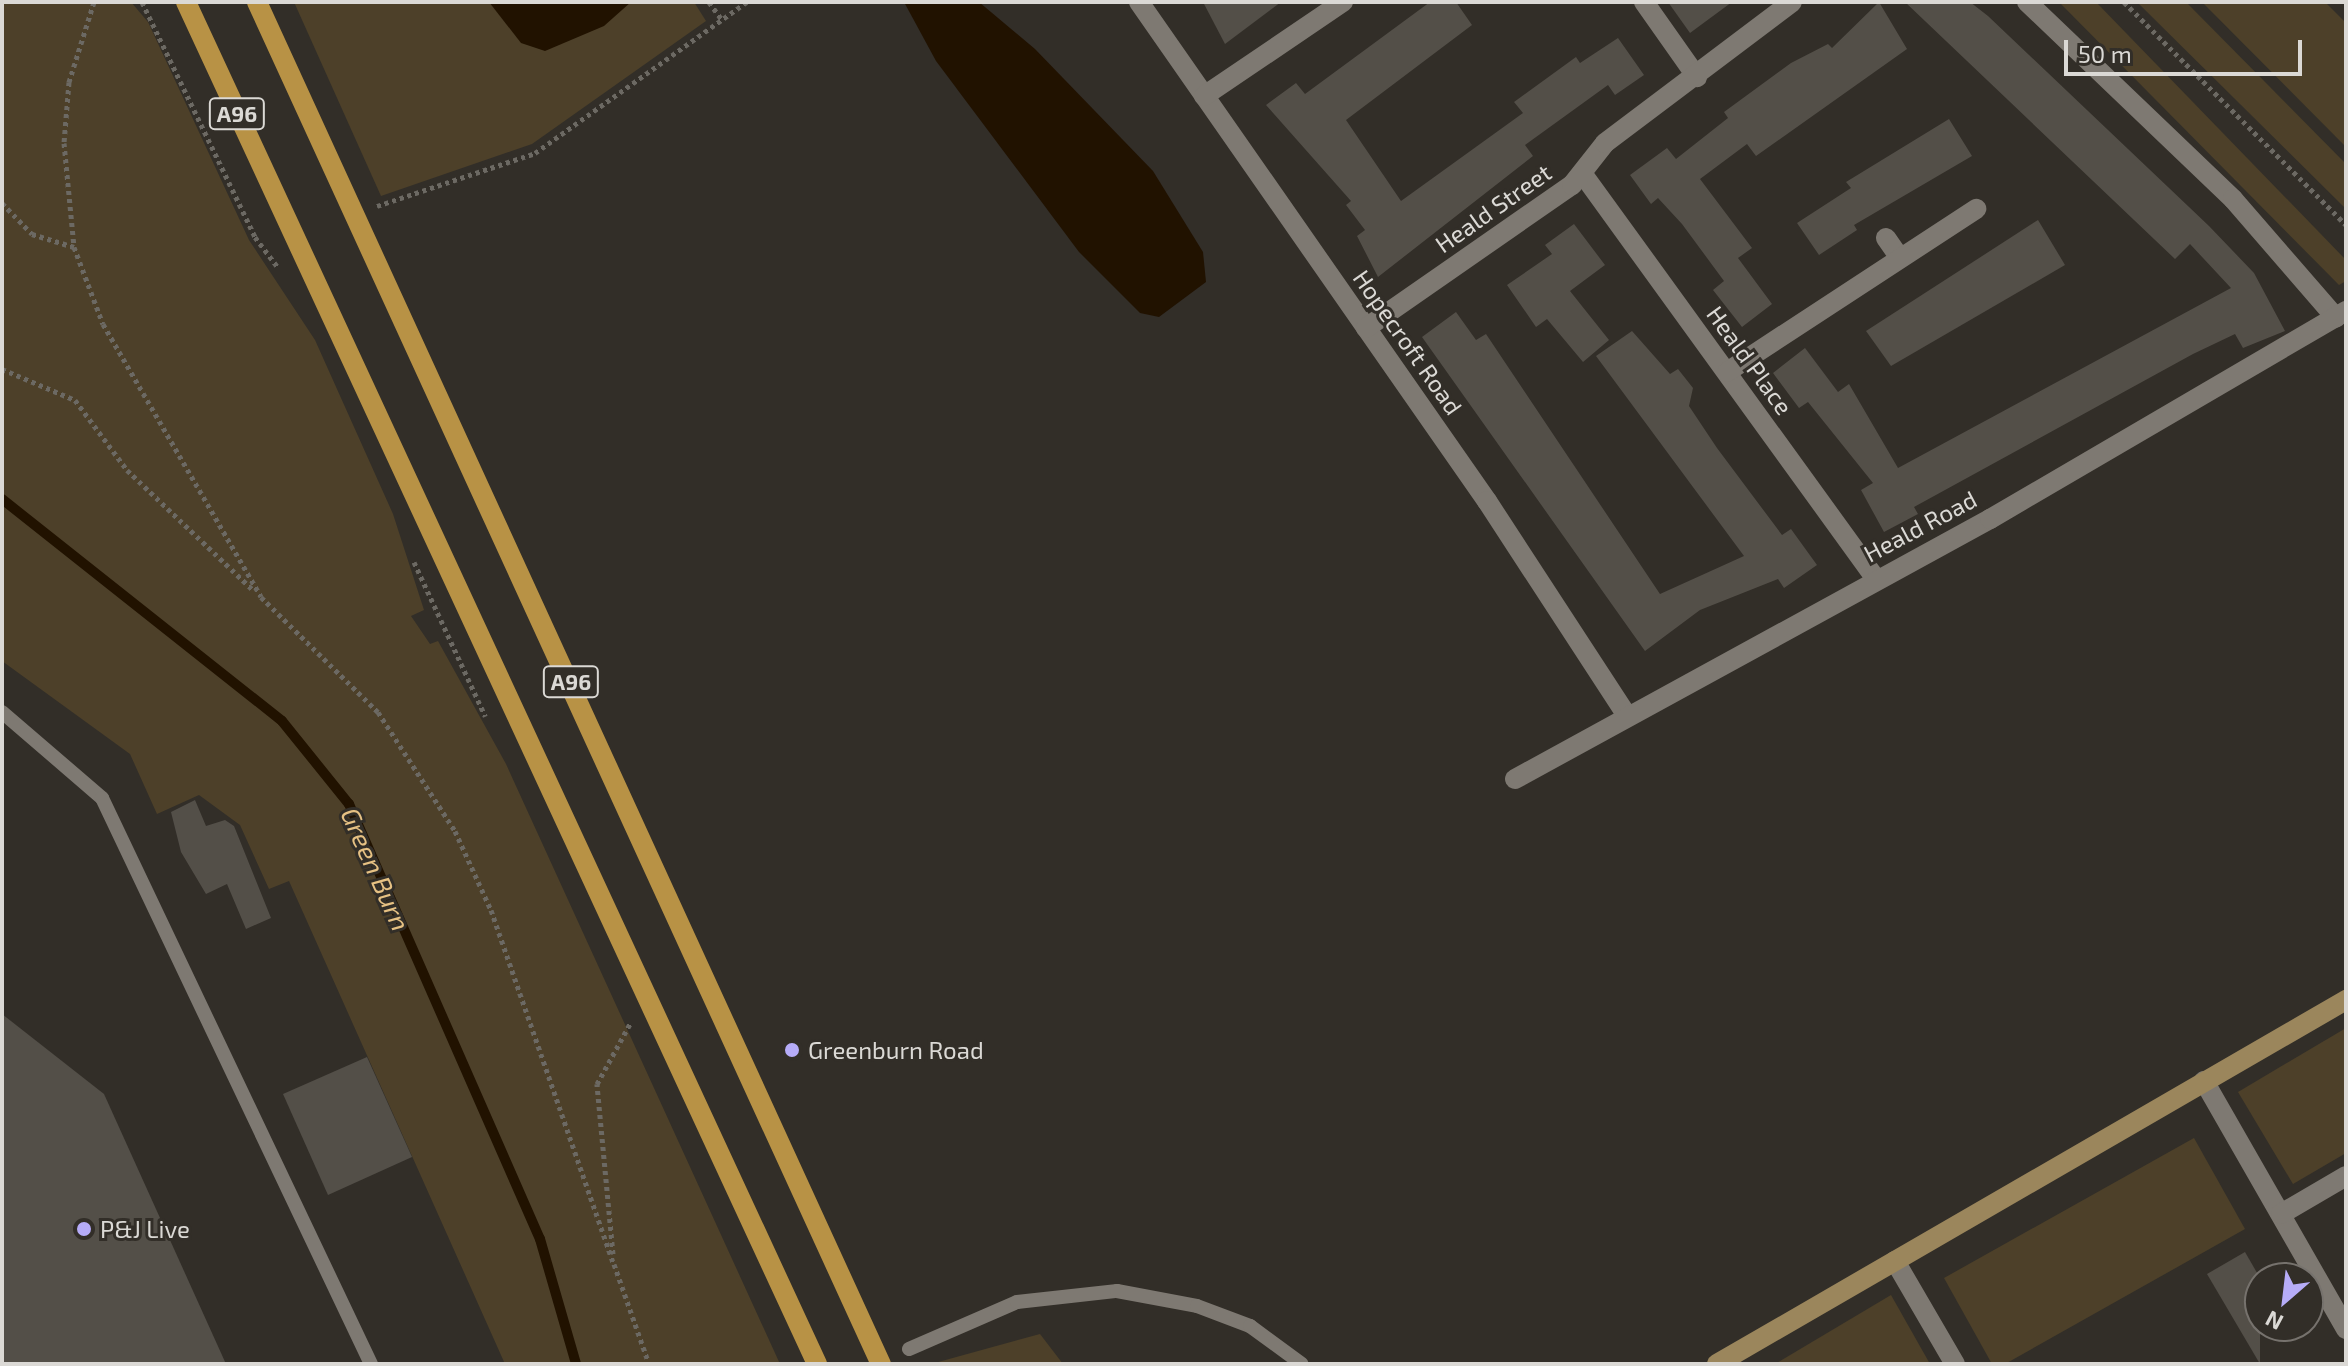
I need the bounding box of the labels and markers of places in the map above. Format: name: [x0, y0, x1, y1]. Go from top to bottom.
place label: Greenburn Road: [808, 1036, 984, 1064]
marker: Greenburn Road: [783, 1041, 801, 1059]
place label: P&J Live: [100, 1215, 190, 1243]
marker: P&J Live: [75, 1220, 93, 1238]

